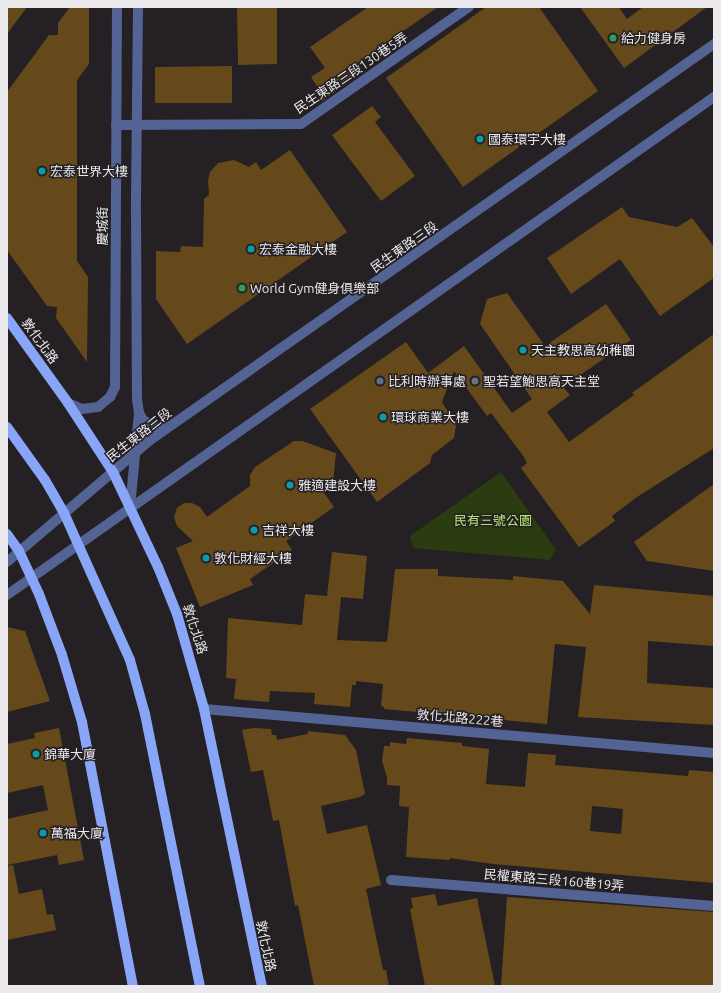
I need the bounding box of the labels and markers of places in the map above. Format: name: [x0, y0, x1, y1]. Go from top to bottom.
place label: 給力健身房: [621, 30, 686, 46]
marker: 給力健身房: [608, 33, 618, 43]
place label: 國泰環宇大樓: [488, 131, 566, 147]
marker: 國泰環宇大樓: [475, 134, 485, 144]
place label: 宏泰世界大樓: [50, 163, 128, 179]
marker: 宏泰世界大樓: [37, 166, 47, 176]
place label: 宏泰金融大樓: [259, 241, 337, 257]
marker: 宏泰金融大樓: [246, 244, 256, 254]
place label: World Gym健身俱樂部: [250, 280, 379, 296]
marker: World Gym健身俱樂部: [237, 283, 247, 293]
place label: 天主教思高幼稚園: [531, 342, 635, 358]
marker: 天主教思高幼稚園: [518, 345, 528, 355]
place label: 比利時辦事處: [388, 373, 466, 389]
place label: 聖若望鮑思高天主堂: [483, 373, 600, 389]
marker: 比利時辦事處: [375, 376, 385, 386]
marker: 聖若望鮑思高天主堂: [470, 376, 480, 386]
place label: 環球商業大樓: [391, 409, 469, 425]
marker: 環球商業大樓: [378, 412, 388, 422]
place label: 雅適建設大樓: [298, 477, 376, 493]
marker: 雅適建設大樓: [285, 480, 295, 490]
place label: 吉祥大樓: [262, 522, 314, 538]
marker: 吉祥大樓: [249, 525, 259, 535]
place label: 敦化財經大樓: [214, 550, 292, 566]
marker: 敦化財經大樓: [201, 553, 211, 563]
place label: 錦華大廈: [44, 746, 96, 762]
marker: 錦華大廈: [31, 749, 41, 759]
place label: 萬福大廈: [51, 825, 103, 841]
marker: 萬福大廈: [38, 828, 48, 838]

